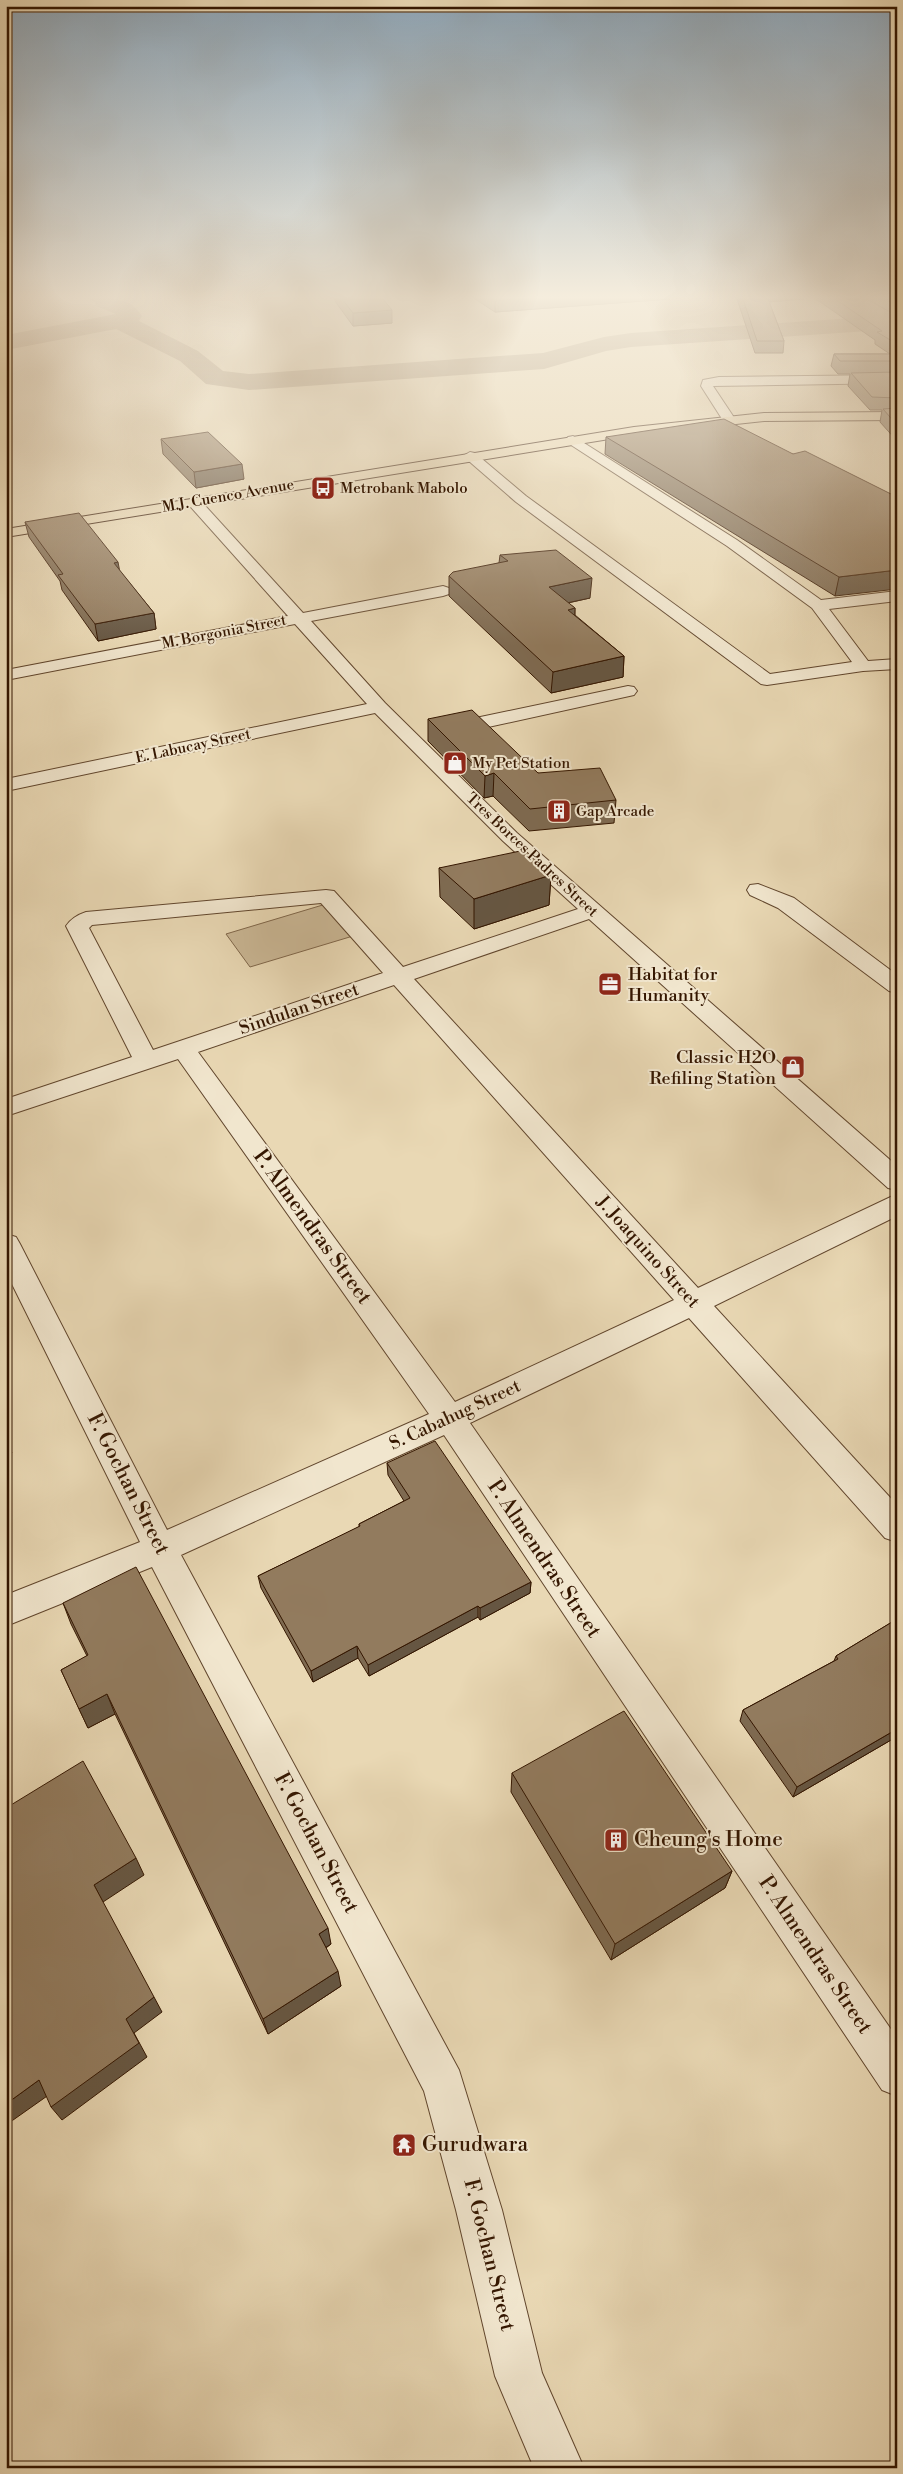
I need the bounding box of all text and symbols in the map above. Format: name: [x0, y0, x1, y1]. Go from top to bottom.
street label: M.J. Cuenco Avenue: [161, 475, 295, 517]
bus stop icon: Metrobank Mabolo: [310, 475, 336, 501]
place label: Metrobank Mabolo: [340, 479, 468, 498]
street label: M. Borgonia Street: [160, 610, 289, 653]
street label: E. Labucay Street: [133, 724, 253, 768]
shop icon: My Pet Station: [442, 750, 468, 776]
place label: My Pet Station: [472, 754, 570, 773]
street label: Tres Borces Padres Street: [462, 789, 602, 922]
building icon: Gap Arcade: [546, 798, 572, 824]
place label: Gap Arcade: [576, 802, 654, 821]
place label: Habitat for Humanity: [628, 963, 718, 1007]
office icon: Habitat for Humanity: [597, 971, 623, 997]
street label: Sindulan Street: [236, 978, 363, 1040]
place label: Classic H2O Refiling Station: [649, 1046, 776, 1090]
shop icon: Classic H2O Refiling Station: [780, 1054, 806, 1080]
street label: P. Almendras Street: [247, 1144, 377, 1310]
street label: J. Joaquino Street: [591, 1190, 705, 1313]
street label: S. Cabahug Street: [386, 1374, 525, 1455]
street label: F. Gochan Street: [81, 1409, 175, 1560]
street label: P. Almendras Street: [481, 1475, 607, 1644]
street label: F. Gochan Street: [268, 1768, 364, 1918]
building icon: Cheung's Home: [603, 1827, 629, 1853]
place label: Cheung's Home: [634, 1827, 783, 1853]
street label: P. Almendras Street: [752, 1871, 878, 2040]
temple icon: Gurudwara: [391, 2132, 417, 2158]
place label: Gurudwara: [422, 2132, 528, 2158]
street label: F. Gochan Street: [458, 2176, 521, 2334]

